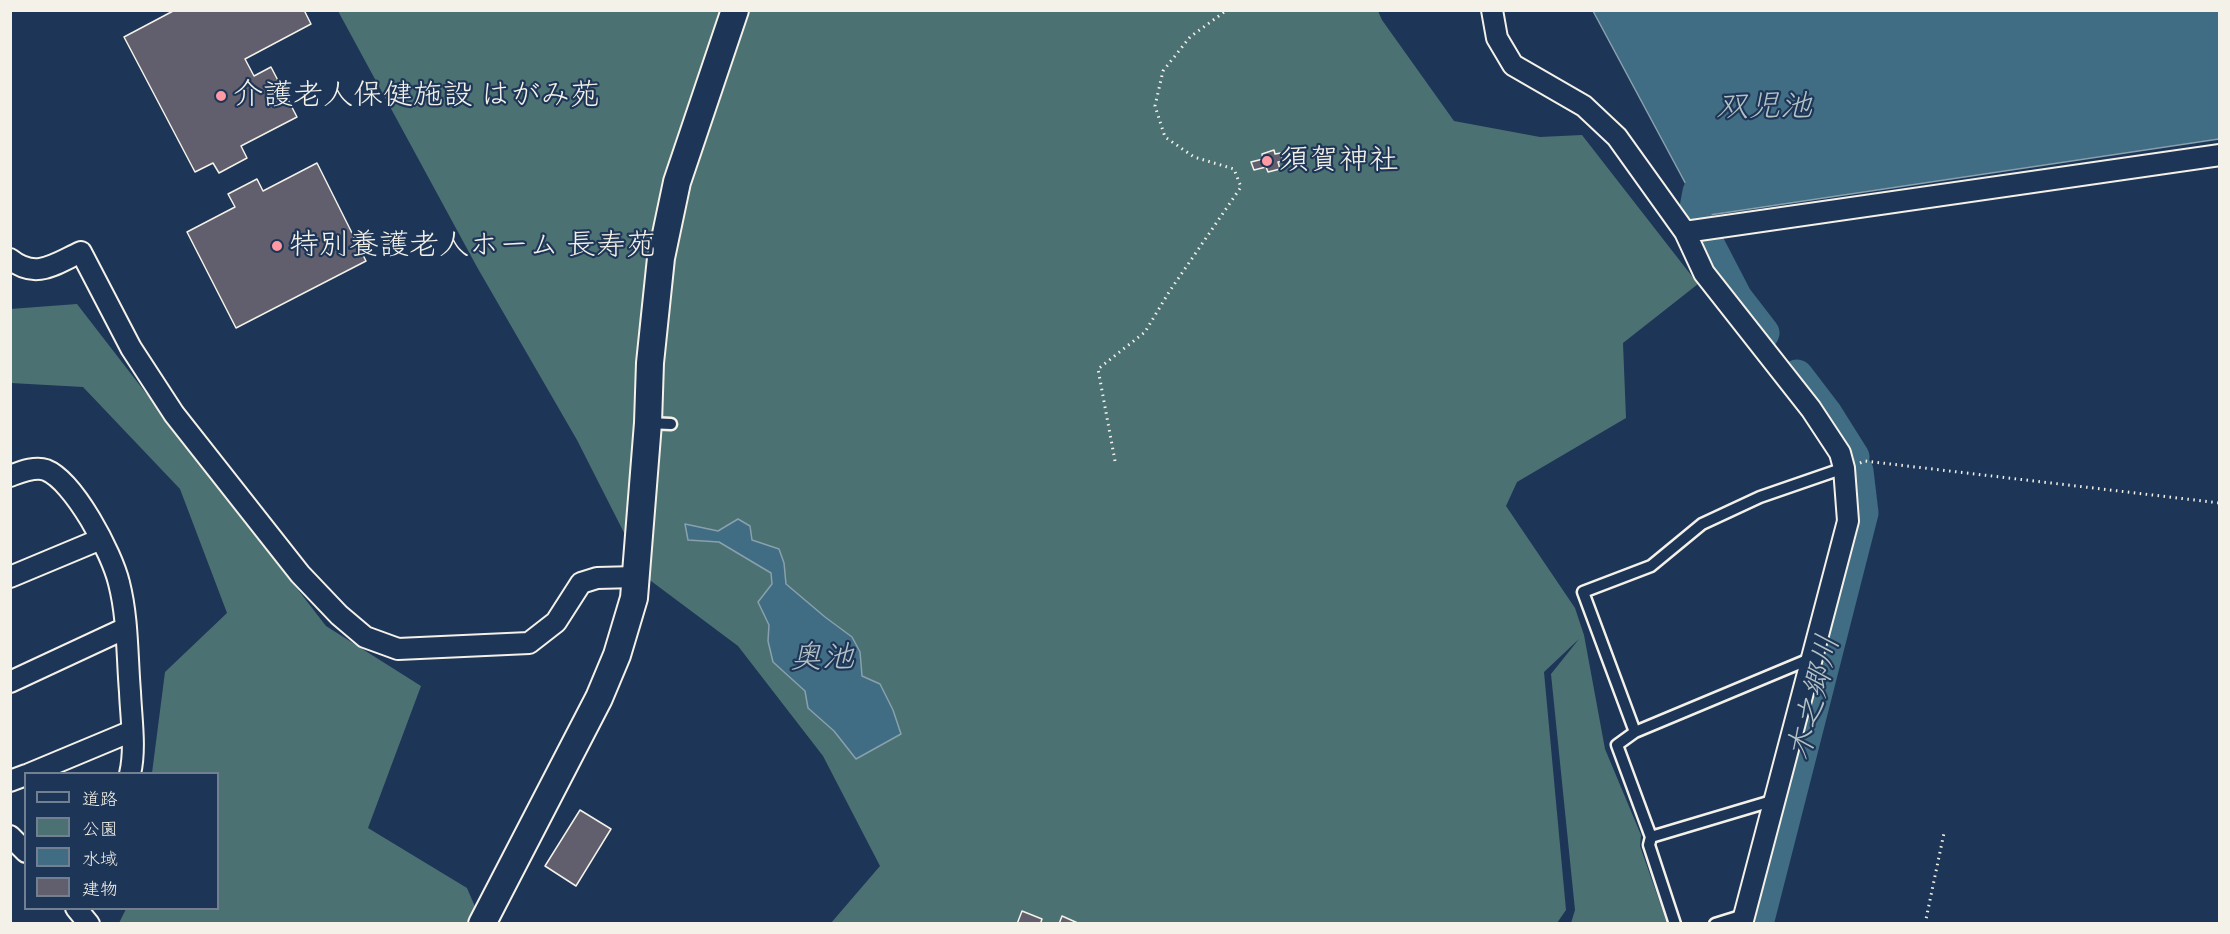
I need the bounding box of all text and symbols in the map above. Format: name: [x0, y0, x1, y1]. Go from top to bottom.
place label: 介護老人保健施設 はがみ苑: [233, 78, 600, 114]
marker: 介護老人保健施設 はがみ苑: [214, 89, 228, 103]
water label: 双児池: [1716, 89, 1812, 127]
place label: 須賀神社: [1279, 143, 1399, 179]
marker: 須賀神社: [1260, 154, 1274, 168]
place label: 特別養護老人ホーム 長寿苑: [289, 228, 656, 264]
marker: 特別養護老人ホーム 長寿苑: [270, 239, 284, 253]
water label: 木之郷川: [1781, 631, 1849, 765]
water label: 奥池: [790, 640, 854, 678]
legend: [24, 772, 219, 910]
text: 道路: [82, 788, 118, 810]
text: 公園: [82, 818, 118, 840]
text: 水域: [82, 848, 118, 870]
text: 建物: [82, 878, 118, 900]

